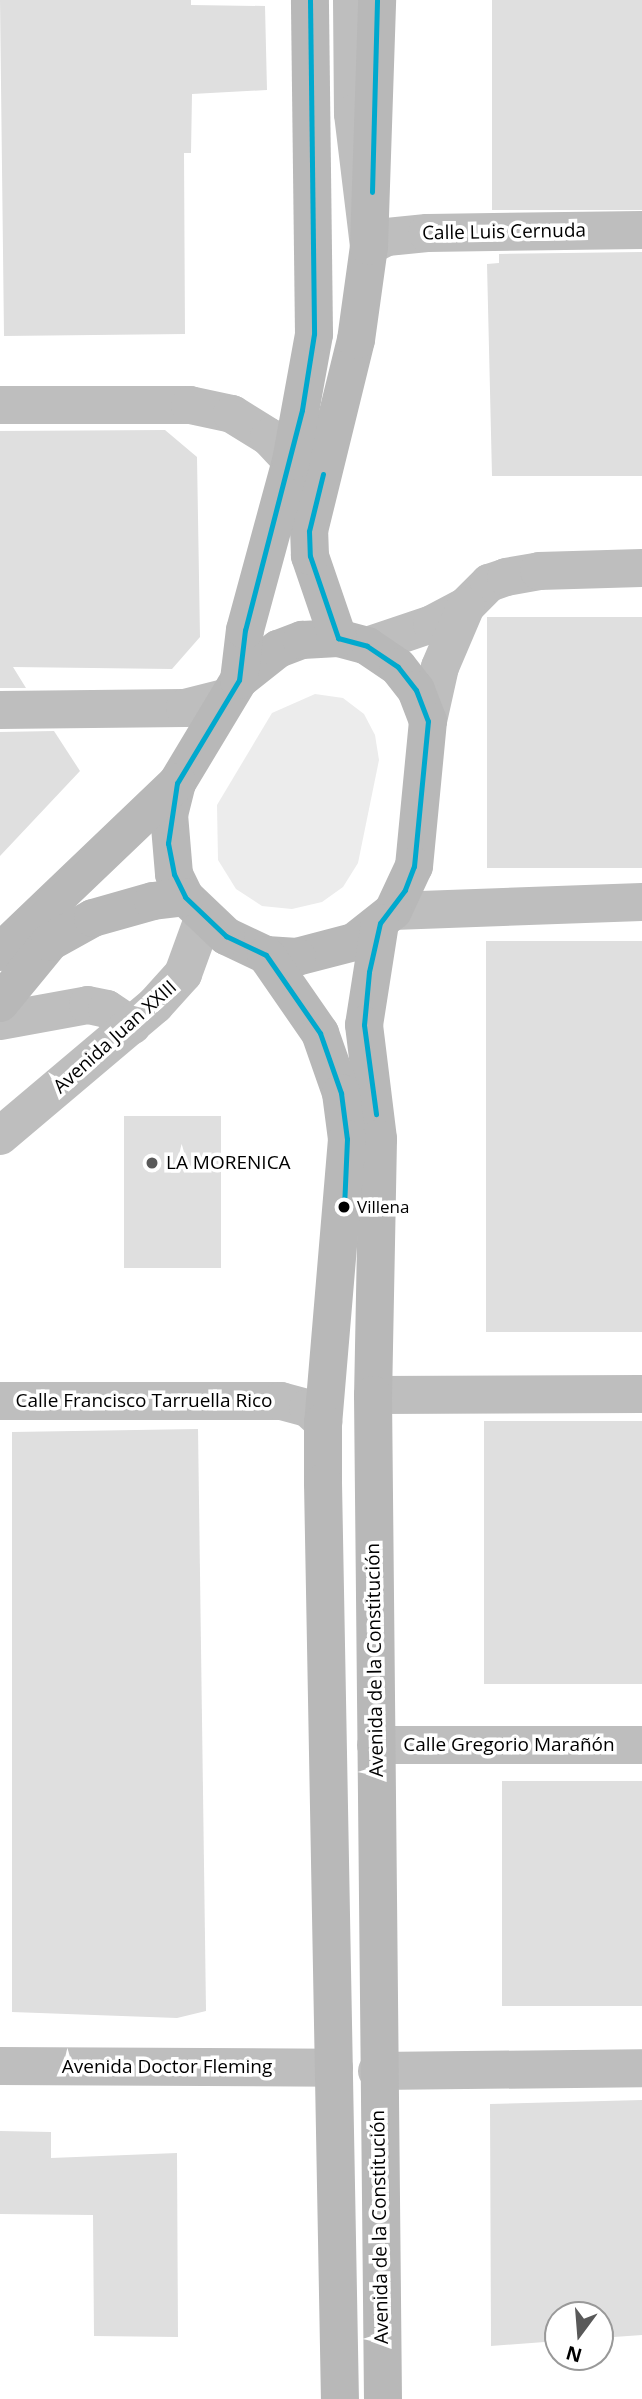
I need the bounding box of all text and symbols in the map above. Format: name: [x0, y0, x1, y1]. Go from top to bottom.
street label: Calle Luis Cernuda: [422, 219, 586, 245]
street label: Avenida Juan XXIII: [49, 976, 181, 1098]
place label: LA MORENICA: [166, 1152, 291, 1174]
marker: LA MORENICA: [144, 1155, 160, 1171]
place label: Villena: [357, 1197, 409, 1217]
marker: Villena: [337, 1200, 351, 1214]
street label: Calle Francisco Tarruella Rico: [16, 1390, 272, 1412]
street label: Avenida de la Constitución: [362, 1543, 388, 1777]
street label: Calle Gregorio Marañón: [403, 1734, 615, 1756]
street label: Avenida Doctor Fleming: [62, 2056, 272, 2078]
street label: Avenida de la Constitución: [367, 2110, 393, 2344]
north arrow: [544, 2301, 614, 2371]
text: N: [563, 2340, 585, 2369]

